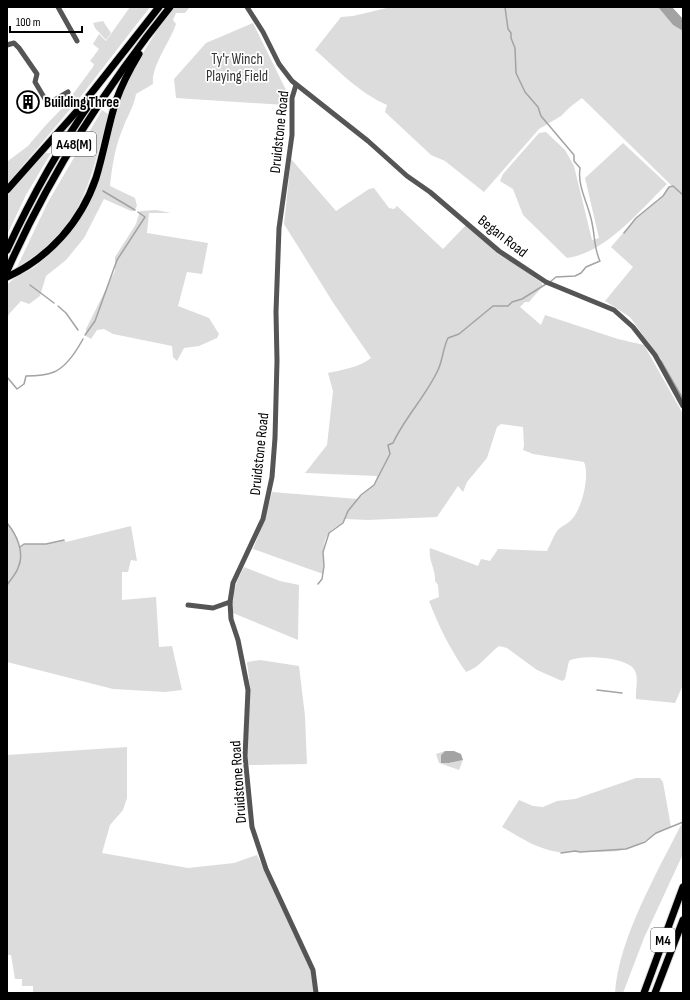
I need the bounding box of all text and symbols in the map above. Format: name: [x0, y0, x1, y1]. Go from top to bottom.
scale bar: [10, 8, 82, 34]
text: 100 m: [16, 15, 41, 30]
park label: Ty'r Winch Playing Field: [206, 50, 268, 86]
building icon: Building Three: [15, 89, 41, 115]
street label: Druidstone Road: [266, 90, 293, 174]
place label: Building Three: [44, 93, 119, 112]
road number: A48(M): [52, 132, 96, 156]
street label: Began Road: [474, 211, 531, 262]
street label: Druidstone Road: [246, 412, 273, 496]
street label: Druidstone Road: [226, 740, 251, 824]
road number: M4: [651, 928, 675, 952]

